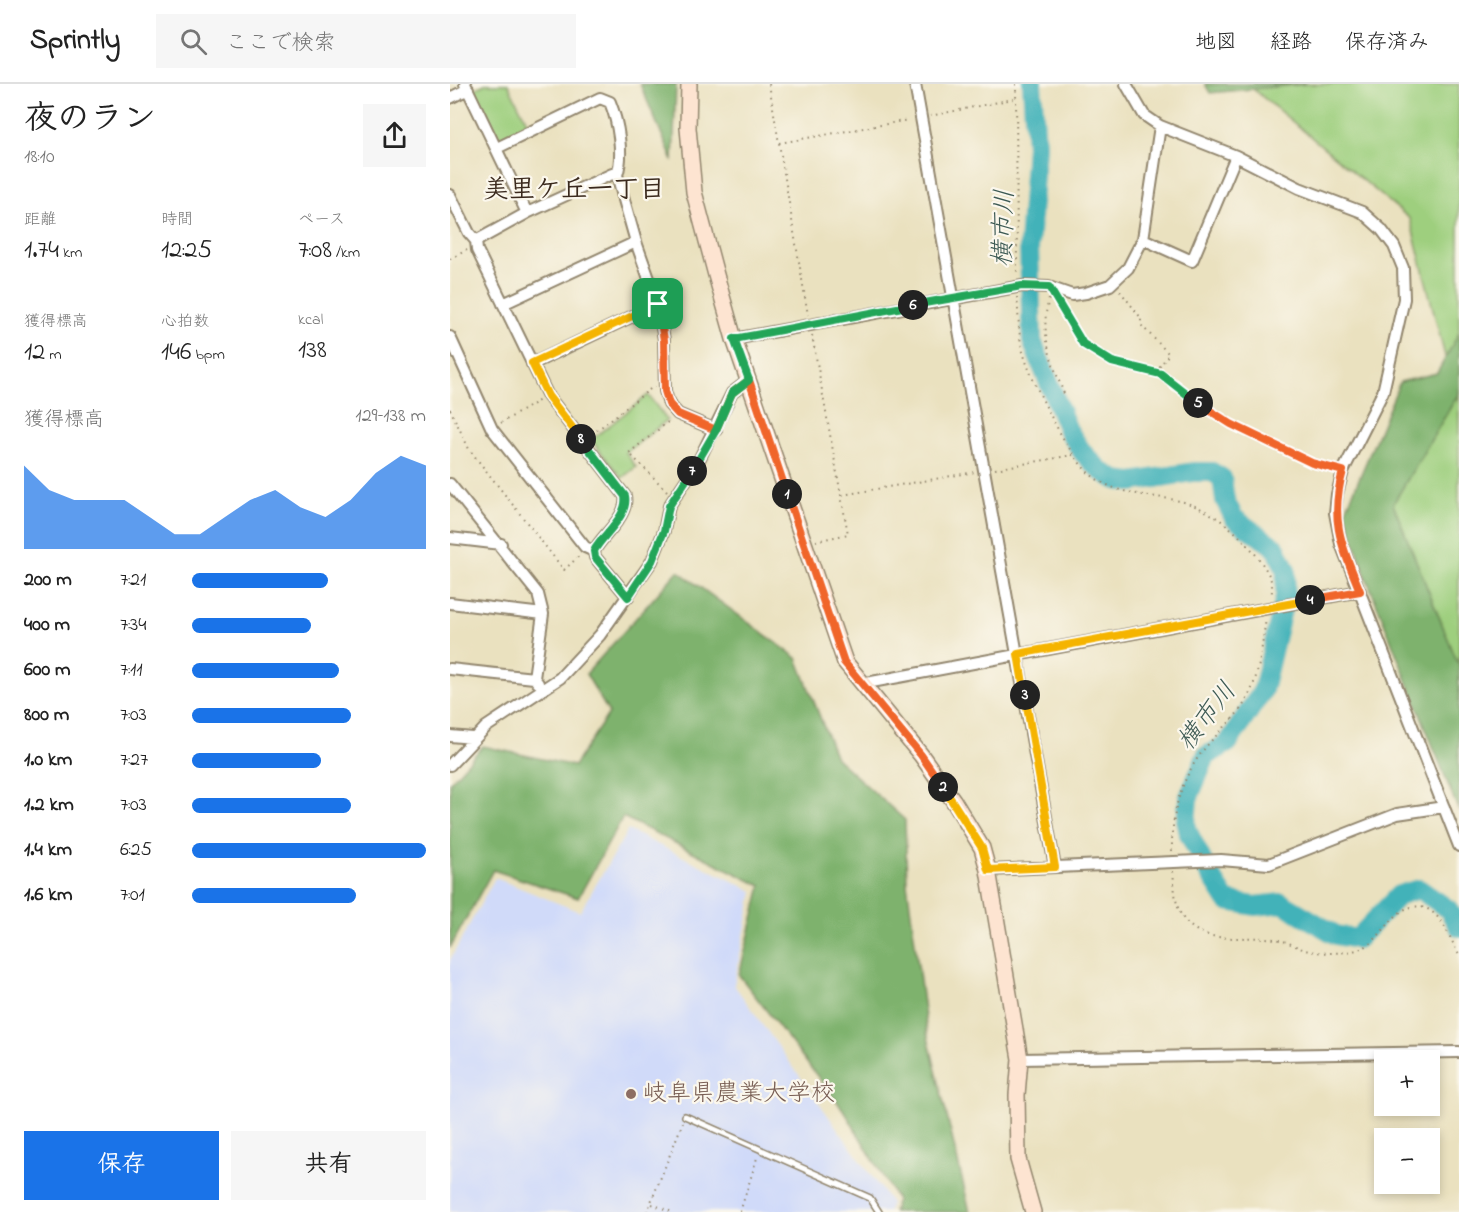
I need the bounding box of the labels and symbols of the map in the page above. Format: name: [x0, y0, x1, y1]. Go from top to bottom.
district label: 美里ケ丘一丁目: [483, 172, 665, 210]
water label: 横市川: [985, 188, 1025, 268]
pin: [632, 278, 683, 329]
pin: 6: [898, 290, 928, 320]
pin: 5: [1183, 388, 1213, 418]
pin: 8: [566, 424, 596, 454]
pin: 7: [677, 456, 707, 486]
pin: 1: [772, 479, 802, 509]
pin: 4: [1295, 585, 1325, 615]
water label: 横市川: [1169, 675, 1247, 759]
pin: 3: [1010, 680, 1040, 710]
pin: 2: [928, 772, 958, 802]
place label: 岐阜県農業大学校: [643, 1077, 835, 1112]
marker: 岐阜県農業大学校: [624, 1087, 638, 1101]

